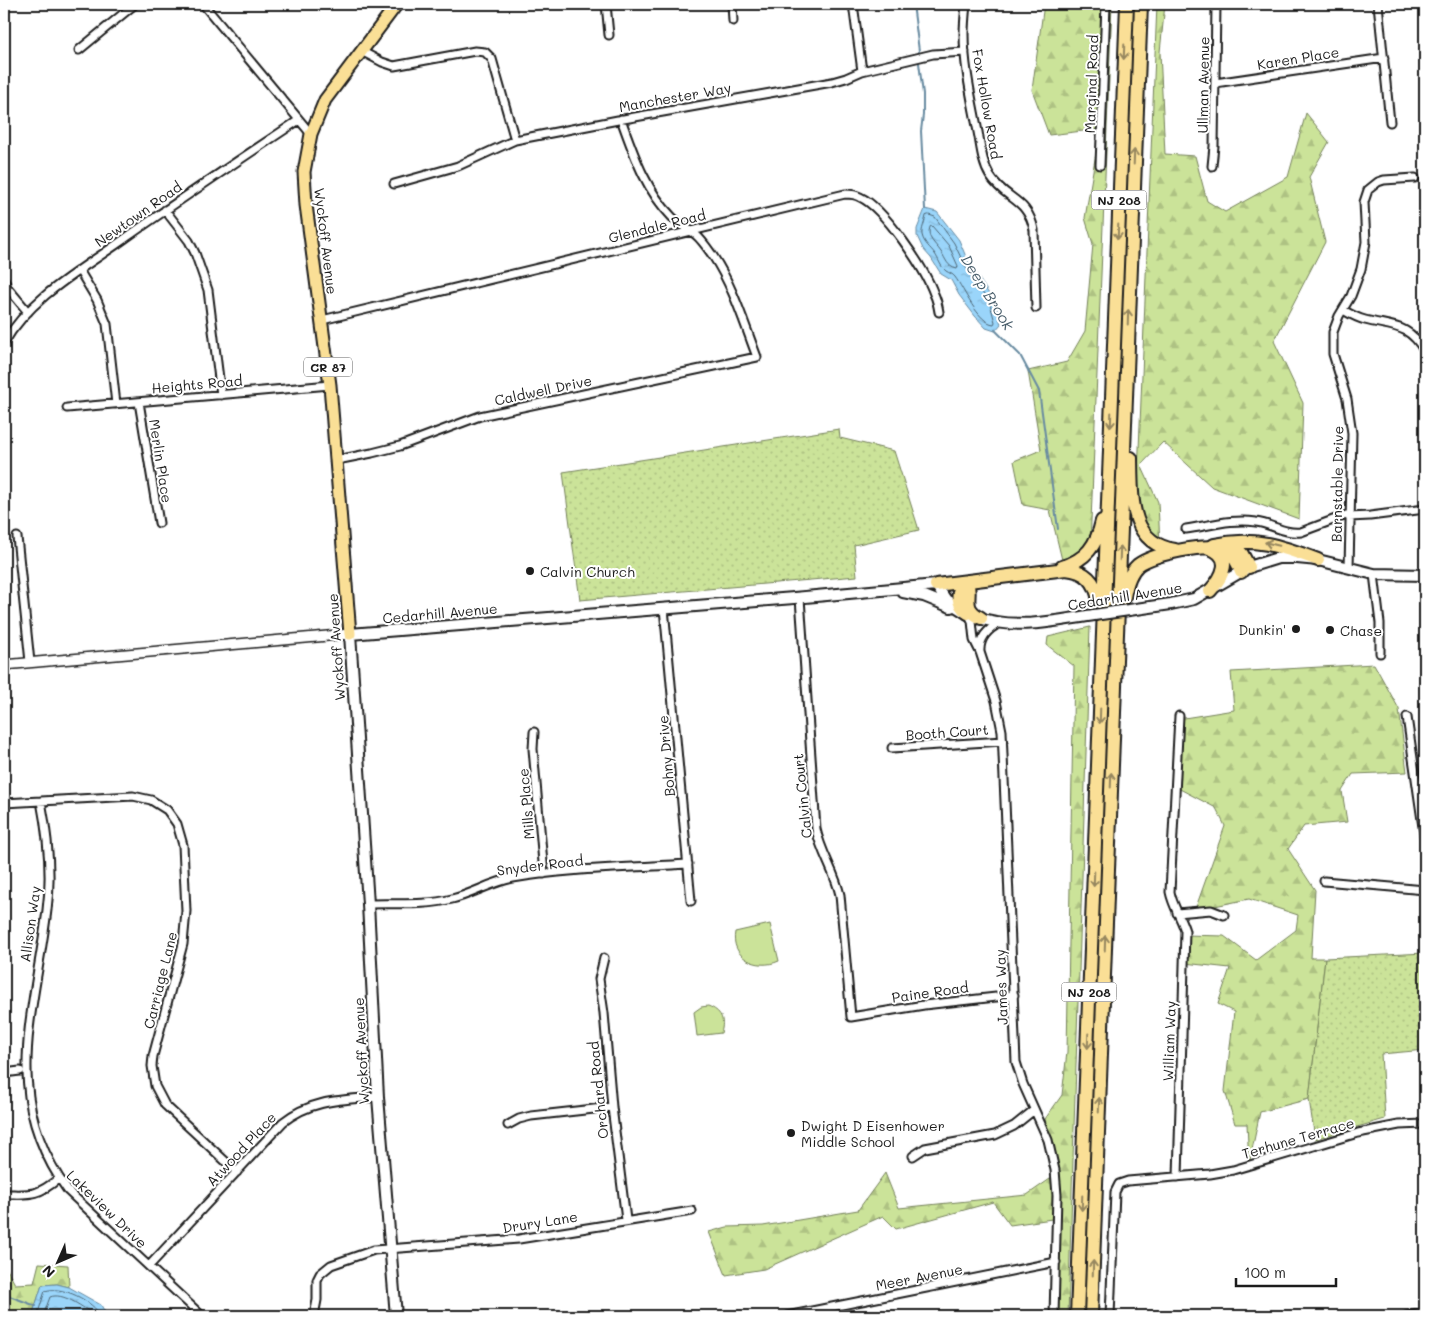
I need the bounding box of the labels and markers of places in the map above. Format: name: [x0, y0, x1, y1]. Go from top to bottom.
place label: Calvin Church: [540, 562, 635, 581]
marker: Calvin Church: [524, 565, 536, 577]
place label: Dunkin': [1238, 620, 1286, 639]
place label: Chase: [1340, 621, 1382, 640]
marker: Dunkin': [1290, 623, 1302, 635]
marker: Chase: [1324, 624, 1336, 636]
place label: Dwight D Eisenhower Middle School: [801, 1116, 945, 1151]
marker: Dwight D Eisenhower Middle School: [785, 1127, 797, 1139]

